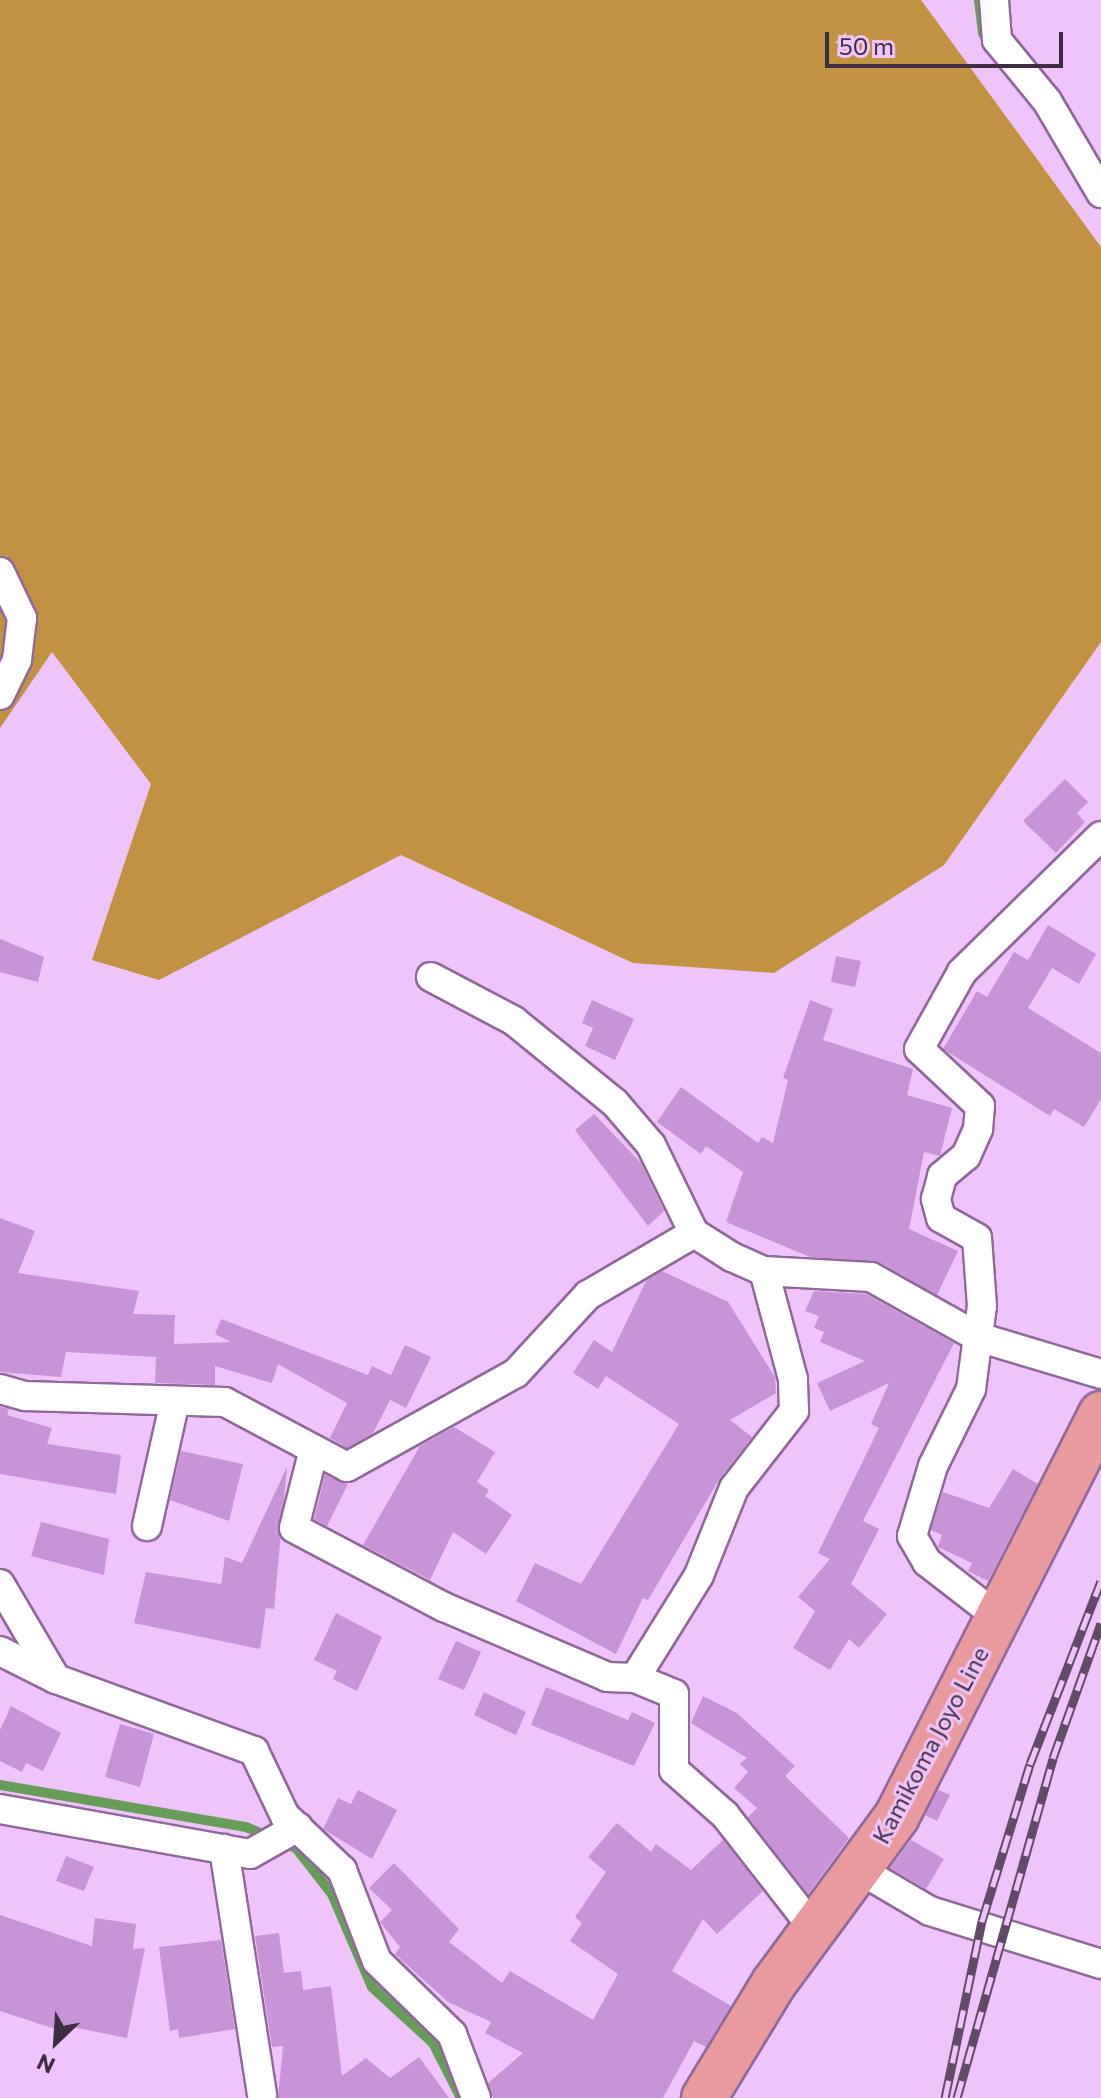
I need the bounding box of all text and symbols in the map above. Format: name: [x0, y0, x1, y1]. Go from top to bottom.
scale bar: [829, 16, 1067, 66]
text: 50 m: [839, 31, 894, 60]
street label: Kamikoma Joyo Line: [866, 1642, 994, 1848]
north arrow: [16, 2002, 96, 2082]
text: N: [32, 2048, 59, 2080]

